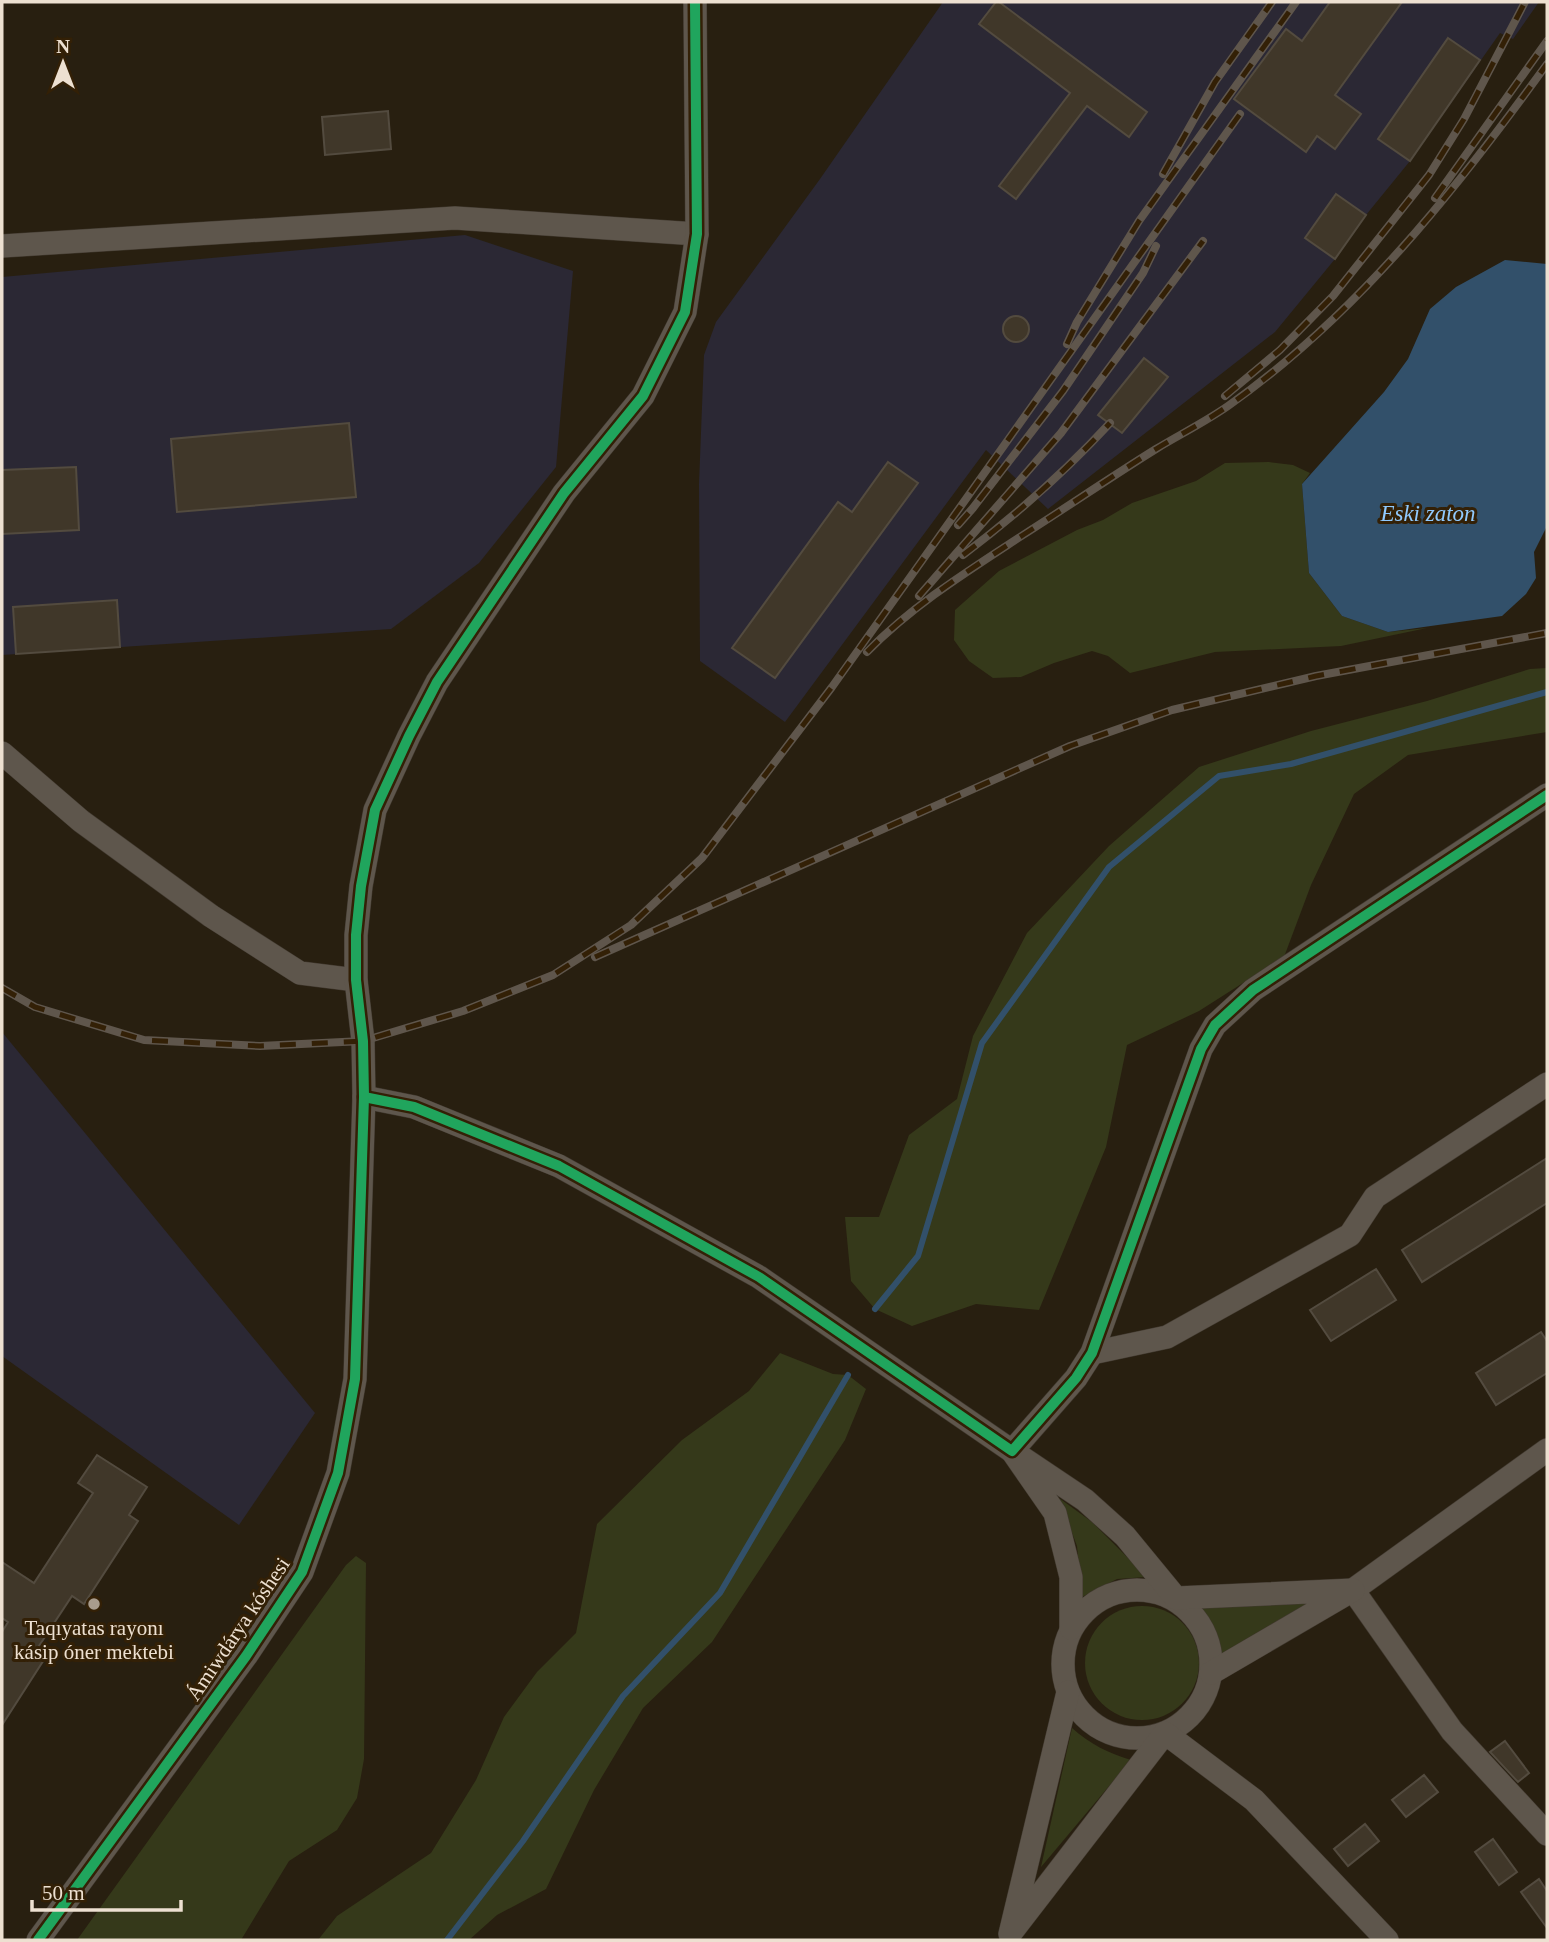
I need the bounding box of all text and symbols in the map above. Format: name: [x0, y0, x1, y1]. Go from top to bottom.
north arrow: [28, 28, 98, 98]
text: N: [56, 36, 70, 57]
water label: Eski zaton: [1379, 501, 1476, 526]
street label: Ámiwdárya kóshesi: [181, 1553, 295, 1705]
marker: Taqıyatas rayonı kásip óner mektebi: [86, 1596, 102, 1612]
place label: Taqıyatas rayonı kásip óner mektebi: [14, 1616, 174, 1664]
scale bar: [32, 1868, 180, 1912]
text: 50 m: [42, 1881, 85, 1905]

